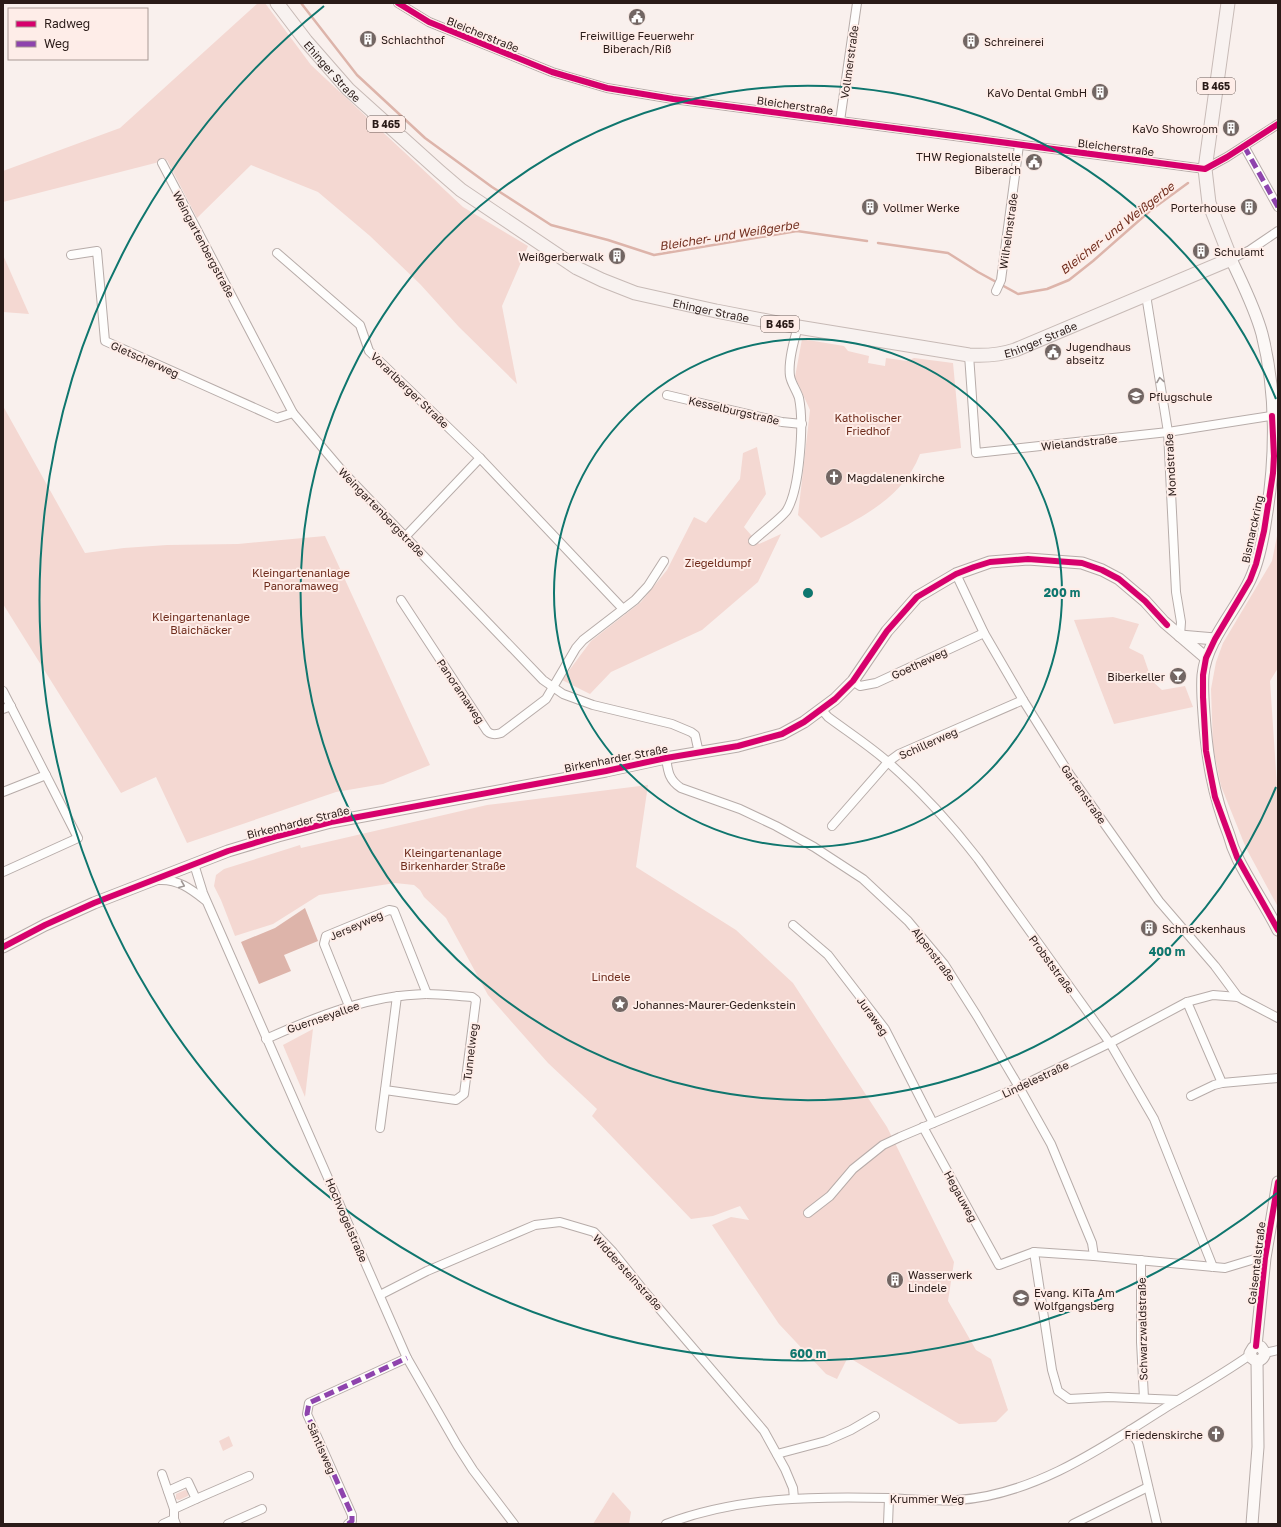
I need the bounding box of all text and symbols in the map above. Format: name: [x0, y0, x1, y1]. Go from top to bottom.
public building icon: Freiwillige Feuerwehr Biberach/Riß: [627, 7, 647, 27]
legend: [8, 8, 148, 60]
street label: Bleicherstraße: [445, 14, 521, 54]
text: Radweg: [44, 16, 90, 31]
street label: Vollmerstraße: [837, 24, 861, 100]
building icon: Schlachthof: [358, 29, 378, 49]
place label: Freiwillige Feuerwehr Biberach/Riß: [580, 29, 695, 55]
building icon: Schreinerei: [961, 31, 981, 51]
place label: Schlachthof: [381, 33, 445, 46]
place label: Schreinerei: [984, 35, 1044, 48]
text: Weg: [44, 36, 69, 51]
street label: Ehinger Straße: [302, 38, 364, 104]
road number: B 465: [1197, 78, 1235, 94]
building icon: KaVo Dental GmbH: [1090, 82, 1110, 102]
place label: KaVo Dental GmbH: [987, 86, 1087, 99]
street label: Bleicherstraße: [756, 93, 834, 117]
road number: B 465: [367, 116, 405, 132]
building icon: KaVo Showroom: [1221, 118, 1241, 138]
place label: KaVo Showroom: [1132, 122, 1218, 135]
street label: Bleicherstraße: [1077, 136, 1155, 158]
place label: THW Regionalstelle Biberach: [916, 150, 1021, 176]
public building icon: THW Regionalstelle Biberach: [1024, 152, 1044, 172]
water label: Bleicher- und Weißgerbe: [1057, 178, 1178, 277]
street label: Weingartenbergstraße: [170, 189, 238, 299]
street label: Wilhelmstraße: [996, 192, 1020, 270]
building icon: Vollmer Werke: [860, 197, 880, 217]
building icon: Porterhouse: [1239, 197, 1259, 217]
place label: Vollmer Werke: [883, 201, 960, 214]
place label: Porterhouse: [1170, 201, 1236, 214]
water label: Bleicher- und Weißgerbe: [658, 216, 801, 253]
building icon: Schulamt: [1191, 241, 1211, 261]
place label: Schulamt: [1214, 245, 1264, 258]
building icon: Weißgerberwalk: [607, 246, 627, 266]
place label: Weißgerberwalk: [518, 250, 604, 263]
street label: Ehinger Straße: [672, 295, 750, 324]
road number: B 465: [761, 316, 799, 332]
street label: Ehinger Straße: [1002, 318, 1079, 359]
street label: Gletscherweg: [109, 338, 181, 380]
place label: Jugendhaus abseitz: [1066, 340, 1131, 366]
public building icon: Jugendhaus abseitz: [1043, 342, 1063, 362]
street label: Vorarlberger Straße: [368, 349, 452, 431]
one-way arrow: [1156, 376, 1165, 383]
school or university icon: Pflugschule: [1126, 386, 1146, 406]
place label: Pflugschule: [1149, 390, 1212, 403]
street label: Kesselburgstraße: [687, 393, 781, 427]
park label: Katholischer Friedhof: [834, 411, 902, 437]
street label: Wielandstraße: [1040, 432, 1118, 452]
street label: Mondstraße: [1162, 433, 1178, 497]
street label: Weingartenbergstraße: [336, 465, 428, 559]
church icon: Magdalenenkirche: [824, 467, 844, 487]
place label: Magdalenenkirche: [847, 471, 945, 484]
street label: Bismarckring: [1238, 494, 1266, 564]
park label: Ziegeldumpf: [685, 556, 751, 569]
park label: Kleingartenanlage Panoramaweg: [252, 566, 350, 592]
text: 200 m: [1044, 585, 1080, 600]
centre of rings: [801, 586, 815, 600]
park label: Kleingartenanlage Blaichäcker: [152, 610, 250, 636]
street label: Goetheweg: [889, 644, 949, 682]
street label: Panoramaweg: [435, 656, 487, 726]
bar icon: Biberkeller: [1168, 666, 1188, 686]
place label: Biberkeller: [1107, 670, 1166, 683]
street label: Schillerweg: [897, 724, 959, 762]
street label: Birkenharder Straße: [563, 742, 669, 774]
street label: Gartenstraße: [1059, 762, 1109, 826]
street label: Birkenharder Straße: [245, 803, 351, 841]
park label: Kleingartenanlage Birkenharder Straße: [400, 846, 506, 872]
one-way arrow: [178, 880, 186, 888]
street label: Jerseyweg: [327, 907, 385, 943]
building icon: Schneckenhaus: [1139, 918, 1159, 938]
place label: Schneckenhaus: [1162, 922, 1246, 935]
street label: Alpenstraße: [910, 925, 958, 983]
street label: Probststraße: [1027, 933, 1077, 995]
text: 400 m: [1149, 944, 1185, 959]
park label: Lindele: [592, 970, 630, 983]
place icon: Johannes-Maurer-Gedenkstein: [610, 994, 630, 1014]
street label: Juraweg: [855, 994, 891, 1038]
place label: Johannes-Maurer-Gedenkstein: [633, 998, 796, 1011]
street label: Guernseyallee: [285, 999, 361, 1035]
street label: Tunnelweg: [460, 1023, 480, 1081]
street label: Lindelestraße: [999, 1058, 1071, 1100]
street label: Hegauweg: [942, 1168, 980, 1224]
street label: Hochvogelstraße: [323, 1176, 371, 1264]
street label: Gaisentalstraße: [1244, 1221, 1268, 1305]
street label: Widdersteinstraße: [591, 1231, 665, 1313]
place label: Wasserwerk Lindele: [908, 1268, 973, 1294]
building icon: Wasserwerk Lindele: [885, 1270, 905, 1290]
street label: Schwarzwaldstraße: [1135, 1277, 1149, 1381]
place label: Evang. KiTa Am Wolfgangsberg: [1034, 1286, 1115, 1312]
school or university icon: Evang. KiTa Am Wolfgangsberg: [1011, 1288, 1031, 1308]
text: 600 m: [790, 1346, 826, 1361]
street label: Säntisweg: [305, 1420, 339, 1476]
church icon: Friedenskirche: [1206, 1424, 1226, 1444]
place label: Friedenskirche: [1125, 1428, 1203, 1441]
street label: Krummer Weg: [890, 1492, 964, 1505]

